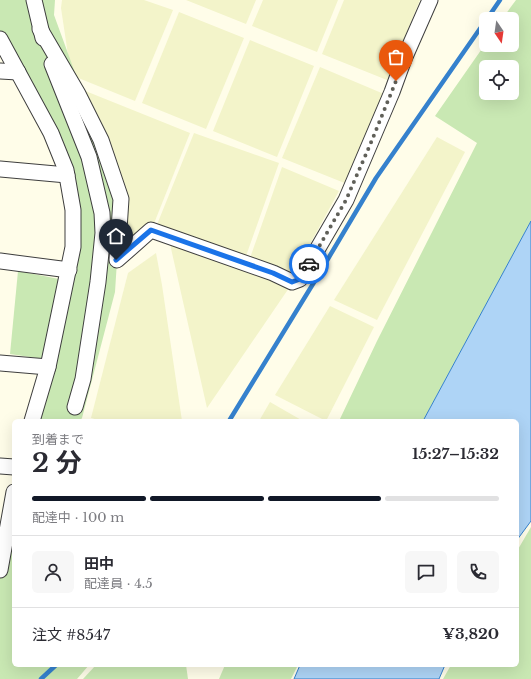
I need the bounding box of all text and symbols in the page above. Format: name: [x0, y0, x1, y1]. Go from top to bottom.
north arrow: [479, 12, 519, 52]
map controls: [479, 12, 519, 100]
pin: [379, 40, 413, 81]
icon: bag: [385, 46, 407, 68]
button: locate: [479, 60, 519, 100]
pin: [99, 219, 133, 260]
icon: home: [105, 225, 127, 247]
courier: [289, 244, 329, 284]
icon: car: [298, 253, 320, 275]
text: 到着まで: [32, 431, 84, 448]
text: 15:27–15:32: [412, 444, 499, 463]
text: 2 分: [32, 447, 82, 479]
text: 配達中 · 100 m: [32, 509, 124, 526]
button: person: [32, 551, 74, 593]
button: chat: [405, 551, 447, 593]
button: phone: [457, 551, 499, 593]
text: 田中: [84, 554, 114, 573]
text: 配達員 · 4.5: [84, 575, 153, 592]
text: ¥3,820: [442, 624, 499, 643]
text: 注文 #8547: [32, 625, 110, 644]

